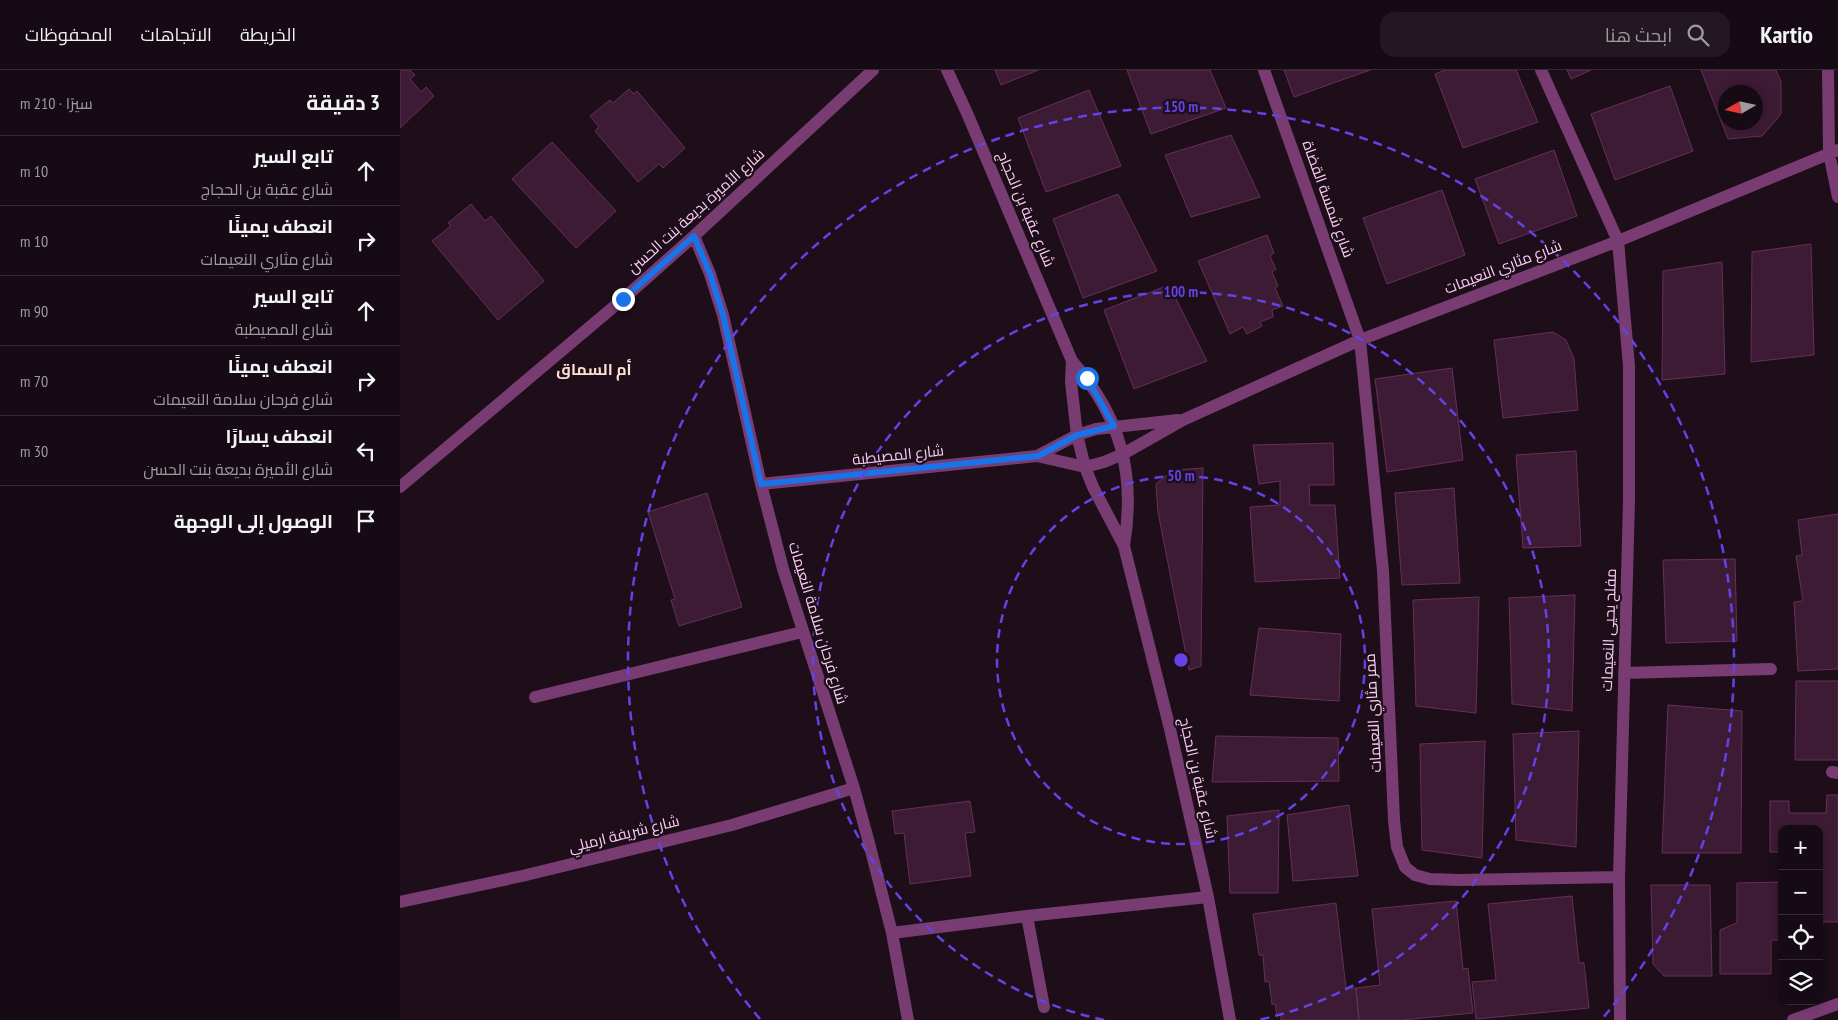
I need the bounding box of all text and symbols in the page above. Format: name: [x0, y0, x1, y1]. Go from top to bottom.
search box: [1380, 12, 1730, 57]
text: Kartio: [1760, 19, 1813, 50]
icon: search: [1684, 21, 1712, 49]
text: المحفوظات: [25, 23, 113, 46]
text: الاتجاهات: [141, 23, 212, 46]
text: الخريطة: [240, 23, 296, 46]
text: ابحث هنا: [1605, 23, 1672, 47]
north arrow: [1718, 85, 1763, 130]
text: 3 دقيقة: [306, 89, 380, 116]
text: سيرًا · 210 m: [20, 93, 93, 113]
text: 150 m: [1164, 97, 1198, 116]
street label: شارع شمسة القضاة: [1297, 138, 1358, 261]
text: تابع السير: [254, 144, 333, 168]
street label: شارع الأميرة بديعة بنت الحسن: [623, 144, 770, 279]
street label: شارع عقبة بن الحجاج: [992, 148, 1059, 270]
icon: ahead: [352, 157, 380, 185]
text: 10 m: [20, 161, 48, 181]
text: شارع عقبة بن الحجاج: [201, 179, 333, 199]
text: انعطف يمينًا: [228, 214, 333, 238]
icon: right: [352, 227, 380, 255]
text: 10 m: [20, 231, 48, 251]
street label: شارع مثاري النعيمات: [1441, 235, 1565, 300]
text: شارع مثاري النعيمات: [201, 249, 333, 269]
text: 100 m: [1164, 282, 1198, 301]
text: تابع السير: [254, 284, 333, 308]
route end: [612, 288, 635, 311]
icon: ahead: [352, 297, 380, 325]
text: 90 m: [20, 301, 48, 321]
text: شارع المصيطبة: [235, 319, 333, 339]
text: انعطف يمينًا: [228, 354, 333, 378]
district label: أم السماق: [556, 359, 632, 381]
icon: right: [352, 367, 380, 395]
route start: [1076, 367, 1099, 390]
text: 70 m: [20, 371, 48, 391]
text: شارع فرحان سلامة النعيمات: [153, 389, 333, 409]
text: انعطف يسارًا: [225, 424, 333, 448]
icon: left: [352, 437, 380, 465]
street label: شارع المصيطبة: [851, 440, 945, 471]
text: 30 m: [20, 441, 48, 461]
text: شارع الأميرة بديعة بنت الحسن: [143, 459, 333, 479]
text: 50 m: [1167, 466, 1195, 485]
icon: arrive: [352, 507, 380, 535]
text: الوصول إلى الوجهة: [174, 509, 333, 533]
street label: شارع فرحان سلامة النعيمات: [783, 539, 852, 707]
street label: مفلح يحيى النعيمات: [1597, 568, 1622, 692]
centre of rings: [1172, 651, 1190, 669]
street label: ممر مثاري النعيمات: [1360, 653, 1388, 773]
street label: شارع عقبة بن الحجاج: [1173, 715, 1222, 841]
street label: شارع شريفة ارميلي: [567, 811, 682, 859]
map controls: [1778, 825, 1823, 1005]
button: +: [1778, 825, 1823, 870]
button: −: [1778, 870, 1823, 915]
button: locate: [1778, 915, 1823, 960]
button: layers: [1778, 960, 1823, 1005]

